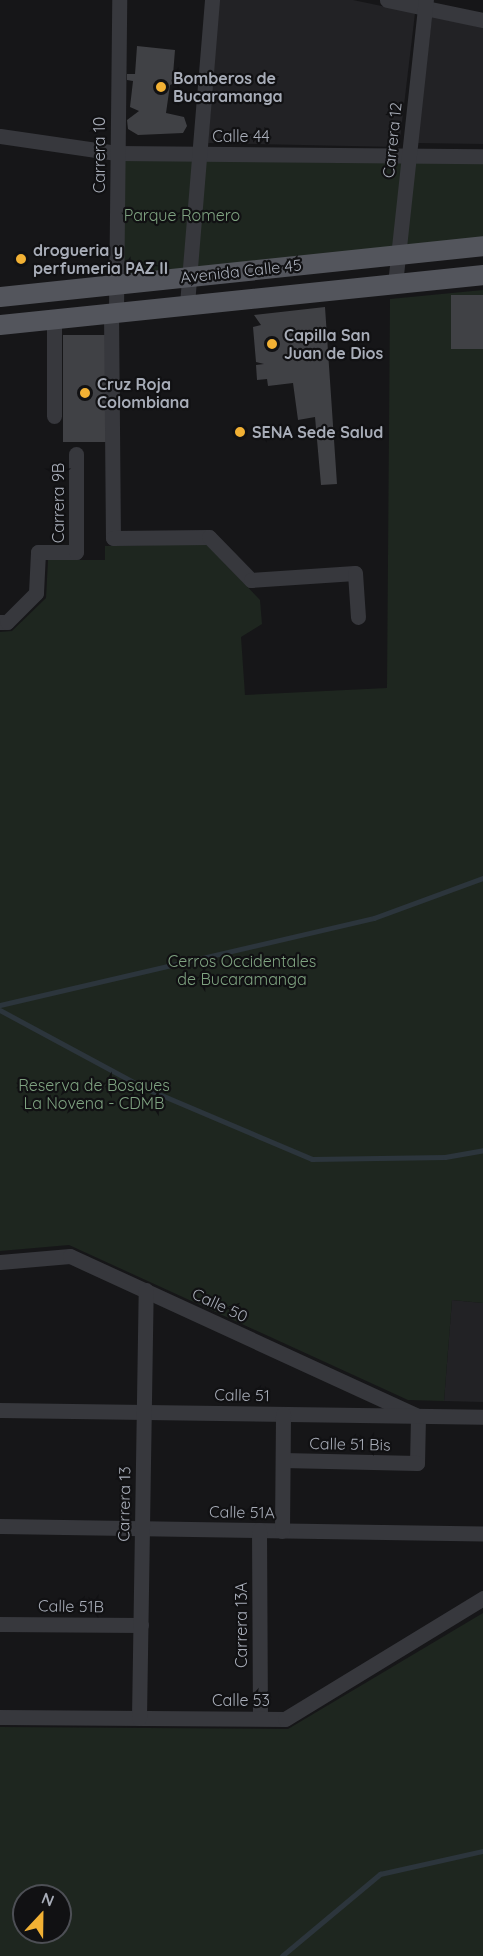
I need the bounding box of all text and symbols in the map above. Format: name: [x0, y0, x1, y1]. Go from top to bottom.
place label: Bomberos de Bucaramanga: [173, 68, 283, 106]
marker: Bomberos de Bucaramanga: [154, 80, 168, 94]
street label: Carrera 12: [378, 101, 406, 179]
street label: Carrera 10: [89, 117, 109, 193]
street label: Calle 44: [212, 126, 270, 146]
park label: Parque Romero: [124, 205, 240, 225]
place label: drogueria y perfumeria PAZ II: [33, 240, 168, 278]
marker: drogueria y perfumeria PAZ II: [14, 252, 28, 266]
street label: Avenida Calle 45: [179, 255, 303, 287]
place label: Capilla San Juan de Dios: [284, 325, 383, 363]
marker: Capilla San Juan de Dios: [265, 337, 279, 351]
place label: Cruz Roja Colombiana: [97, 374, 189, 412]
marker: Cruz Roja Colombiana: [78, 386, 92, 400]
place label: SENA Sede Salud: [252, 422, 383, 442]
marker: SENA Sede Salud: [233, 425, 247, 439]
street label: Carrera 9B: [48, 463, 68, 543]
park label: Cerros Occidentales de Bucaramanga: [168, 951, 316, 989]
park label: Reserva de Bosques La Novena - CDMB: [18, 1075, 170, 1113]
street label: Calle 50: [189, 1284, 251, 1326]
street label: Calle 51: [214, 1385, 270, 1405]
street label: Calle 51 Bis: [309, 1434, 391, 1454]
street label: Carrera 13: [114, 1466, 134, 1542]
street label: Calle 51A: [209, 1502, 275, 1522]
street label: Carrera 13A: [231, 1582, 251, 1668]
street label: Calle 51B: [38, 1596, 104, 1616]
street label: Calle 53: [212, 1690, 270, 1710]
north arrow: [12, 1884, 72, 1944]
text: N: [39, 1888, 57, 1911]

